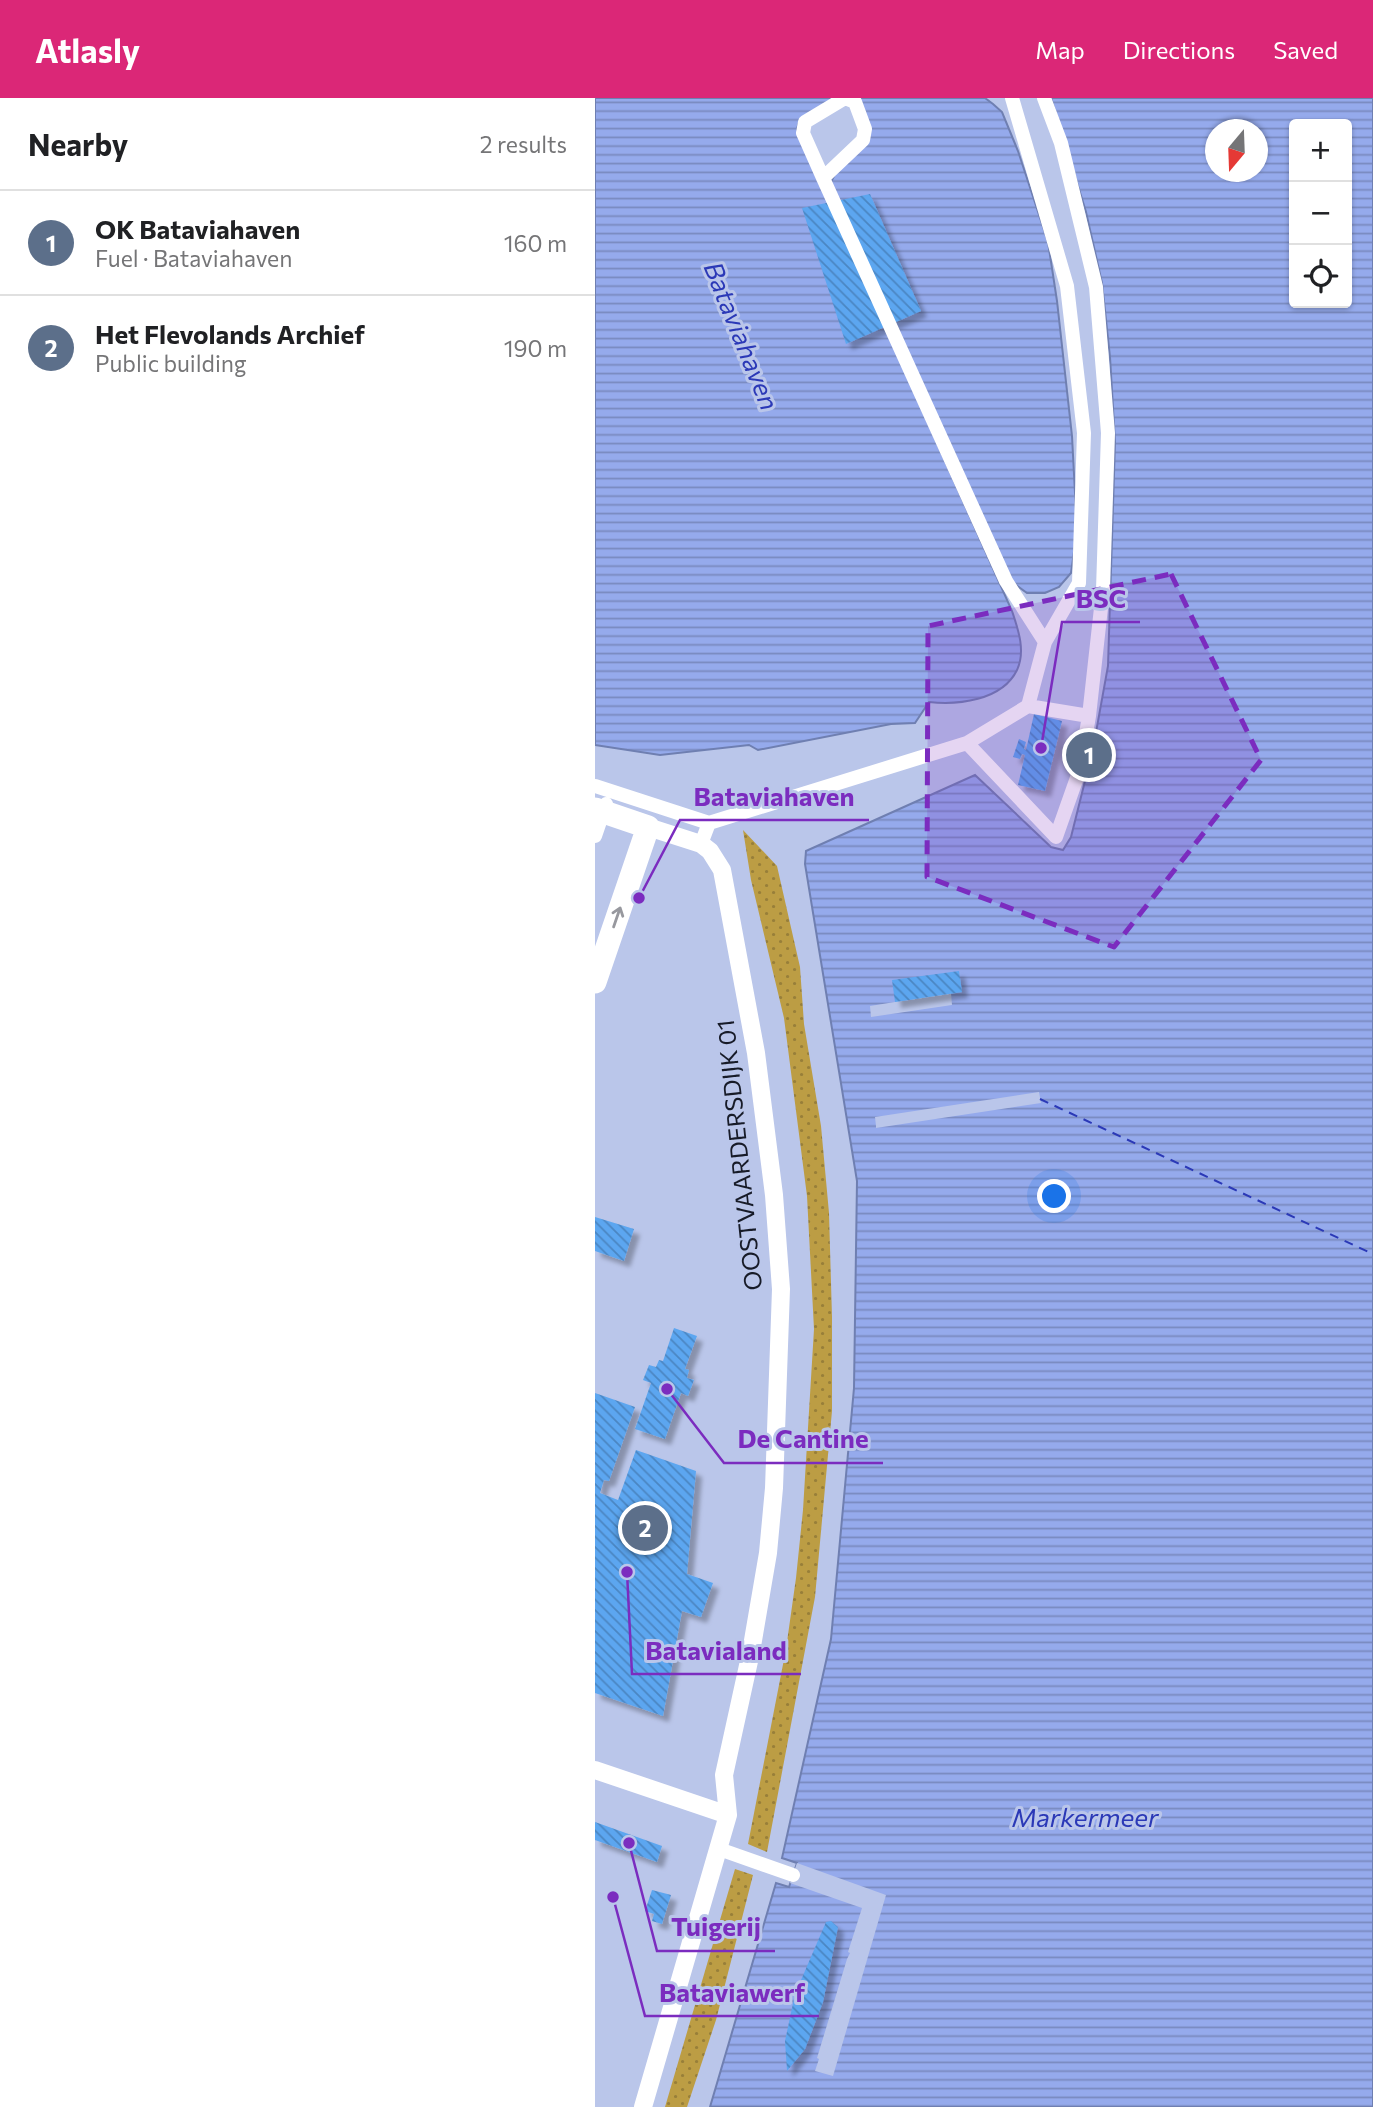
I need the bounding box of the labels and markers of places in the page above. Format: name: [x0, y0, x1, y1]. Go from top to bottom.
callout: BSC: [1062, 575, 1140, 622]
pin: 1: [1066, 729, 1112, 781]
callout: Bataviahaven: [680, 773, 869, 820]
callout: De Cantine: [724, 1416, 883, 1463]
pin: 2: [622, 1502, 668, 1554]
callout: Batavialand: [632, 1627, 801, 1674]
callout: Tuigerij: [657, 1904, 775, 1951]
callout: Bataviawerf: [645, 1969, 819, 2016]

